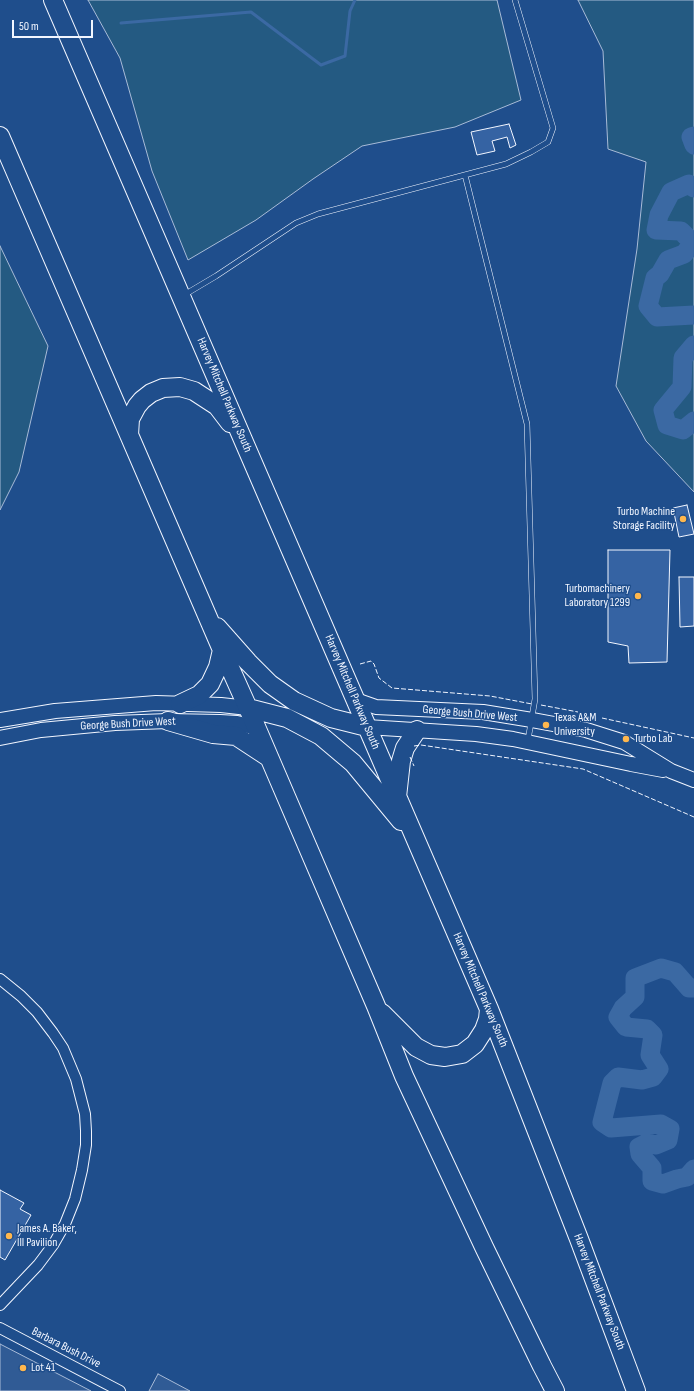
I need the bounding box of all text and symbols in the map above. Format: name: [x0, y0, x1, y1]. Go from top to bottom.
scale bar: [14, 12, 95, 38]
text: 50 m: [19, 19, 39, 34]
street label: Harvey Mitchell Parkway South: [193, 335, 255, 455]
place label: Turbo Machine Storage Facility: [613, 505, 675, 533]
marker: Turbo Machine Storage Facility: [678, 514, 688, 524]
place label: Turbomachinery Laboratory 1299: [565, 582, 630, 610]
marker: Turbomachinery Laboratory 1299: [633, 591, 643, 601]
street label: Harvey Mitchell Parkway South: [321, 632, 383, 752]
street label: George Bush Drive West: [422, 703, 518, 725]
place label: Texas A&M University: [554, 711, 596, 739]
street label: George Bush Drive West: [80, 714, 176, 734]
marker: Texas A&M University: [541, 720, 551, 730]
place label: Turbo Lab: [634, 732, 672, 746]
marker: Turbo Lab: [621, 734, 631, 744]
street label: Harvey Mitchell Parkway South: [449, 930, 511, 1050]
place label: James A. Baker, III Pavilion: [17, 1222, 77, 1250]
marker: James A. Baker, III Pavilion: [4, 1231, 14, 1241]
street label: Harvey Mitchell Parkway South: [570, 1232, 628, 1352]
street label: Barbara Bush Drive: [29, 1324, 103, 1372]
place label: Lot 41: [31, 1361, 55, 1375]
marker: Lot 41: [18, 1363, 28, 1373]

